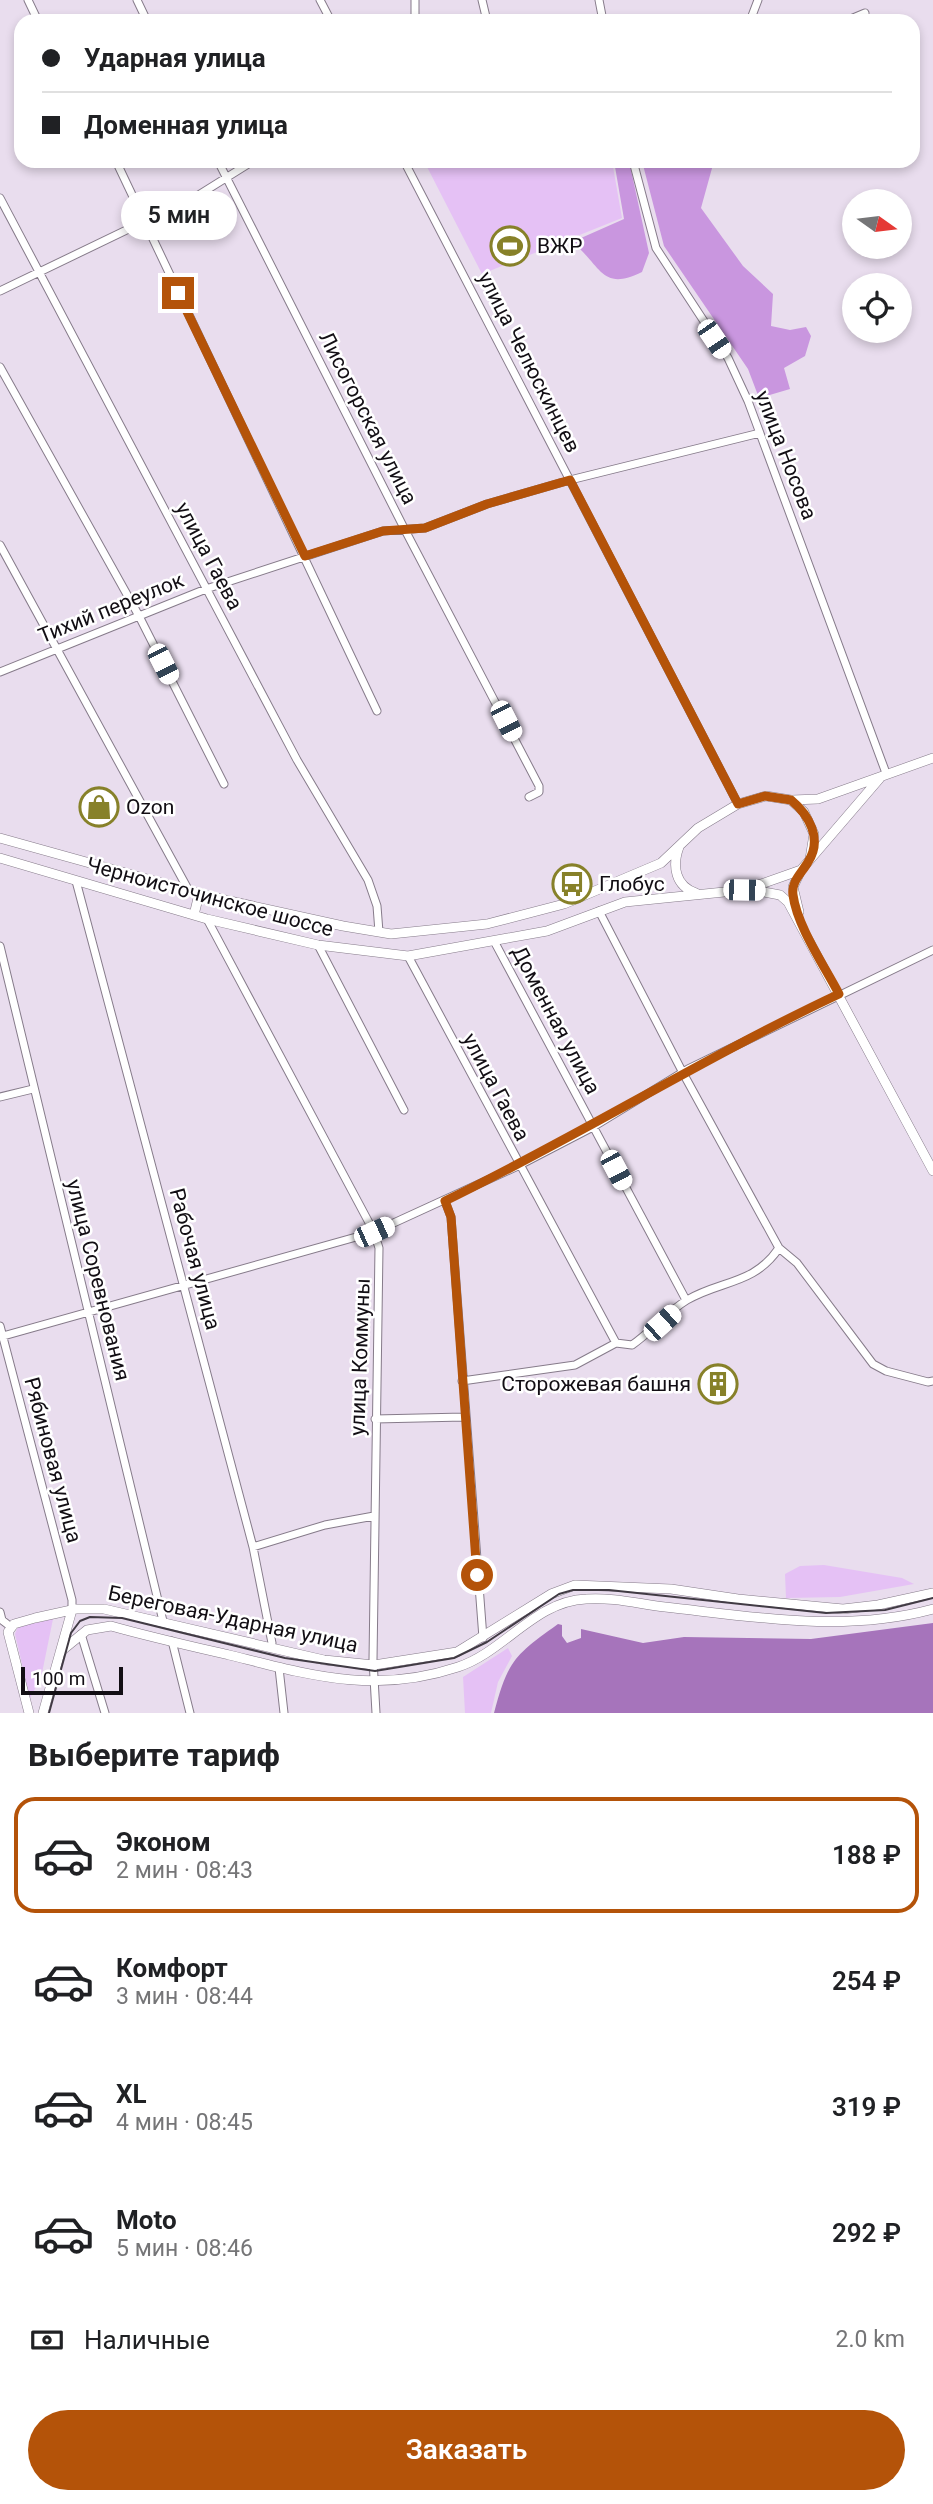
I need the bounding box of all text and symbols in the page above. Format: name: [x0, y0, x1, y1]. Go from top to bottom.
text: Ударная улица: [84, 43, 266, 73]
text: Доменная улица: [84, 110, 288, 140]
north arrow: [842, 189, 912, 259]
map controls: [842, 189, 912, 343]
callout: 5 мин: [120, 191, 236, 240]
text: 5 мин: [148, 202, 210, 229]
sports icon: ВЖР: [489, 225, 531, 267]
place label: ВЖР: [537, 234, 582, 258]
street label: улица Челюскинцев: [473, 268, 585, 456]
button: locate: [842, 273, 912, 343]
route end: [162, 277, 194, 309]
car: [694, 316, 735, 362]
street label: Лисогорская улица: [314, 328, 422, 508]
street label: улица Носова: [750, 387, 822, 523]
street label: улица Гаева: [171, 498, 247, 614]
street label: Тихий переулок: [35, 568, 188, 648]
car: [145, 641, 182, 687]
car: [488, 698, 525, 744]
shop icon: Ozon: [78, 786, 120, 828]
place label: Ozon: [126, 795, 174, 819]
street label: Черноисточинское шоссе: [84, 852, 336, 942]
bus stop icon: Глобус: [551, 863, 593, 905]
place label: Глобус: [599, 872, 665, 896]
car: [723, 879, 766, 901]
street label: Доменная улица: [507, 942, 605, 1098]
street label: улица Гаева: [458, 1029, 534, 1145]
car: [597, 1147, 636, 1193]
street label: улица Соревнования: [61, 1177, 135, 1383]
street label: Рабочая улица: [165, 1186, 225, 1332]
car: [351, 1214, 398, 1250]
street label: улица Коммуны: [345, 1278, 375, 1436]
car: [640, 1301, 685, 1345]
building icon: Сторожевая башня: [697, 1363, 739, 1405]
place label: Сторожевая башня: [501, 1372, 691, 1396]
street label: Рябиновая улица: [19, 1375, 87, 1545]
route start: [461, 1559, 493, 1591]
street label: Береговая-Ударная улица: [106, 1581, 360, 1657]
scale bar: [21, 1664, 122, 1696]
text: 100 m: [32, 1667, 85, 1690]
text: Выберите тариф: [28, 1736, 280, 1774]
icon: car: [32, 1824, 95, 1887]
text: Эконом: [116, 1827, 211, 1857]
text: 188 ₽: [832, 1840, 901, 1870]
text: 2 мин · 08:43: [116, 1857, 253, 1884]
icon: car: [32, 1950, 95, 2013]
text: Комфорт: [116, 1953, 228, 1983]
text: 254 ₽: [832, 1966, 901, 1996]
text: 3 мин · 08:44: [116, 1983, 253, 2010]
icon: car: [32, 2076, 95, 2139]
text: XL: [116, 2079, 147, 2109]
text: 319 ₽: [832, 2092, 901, 2122]
text: 4 мин · 08:45: [116, 2109, 253, 2136]
icon: car: [32, 2202, 95, 2265]
text: Moto: [116, 2205, 177, 2235]
text: 292 ₽: [832, 2218, 901, 2248]
text: 5 мин · 08:46: [116, 2235, 253, 2262]
icon: cash: [28, 2321, 66, 2359]
text: Наличные: [84, 2325, 210, 2355]
text: 2.0 km: [836, 2326, 905, 2353]
button: Заказать: [28, 2410, 905, 2490]

